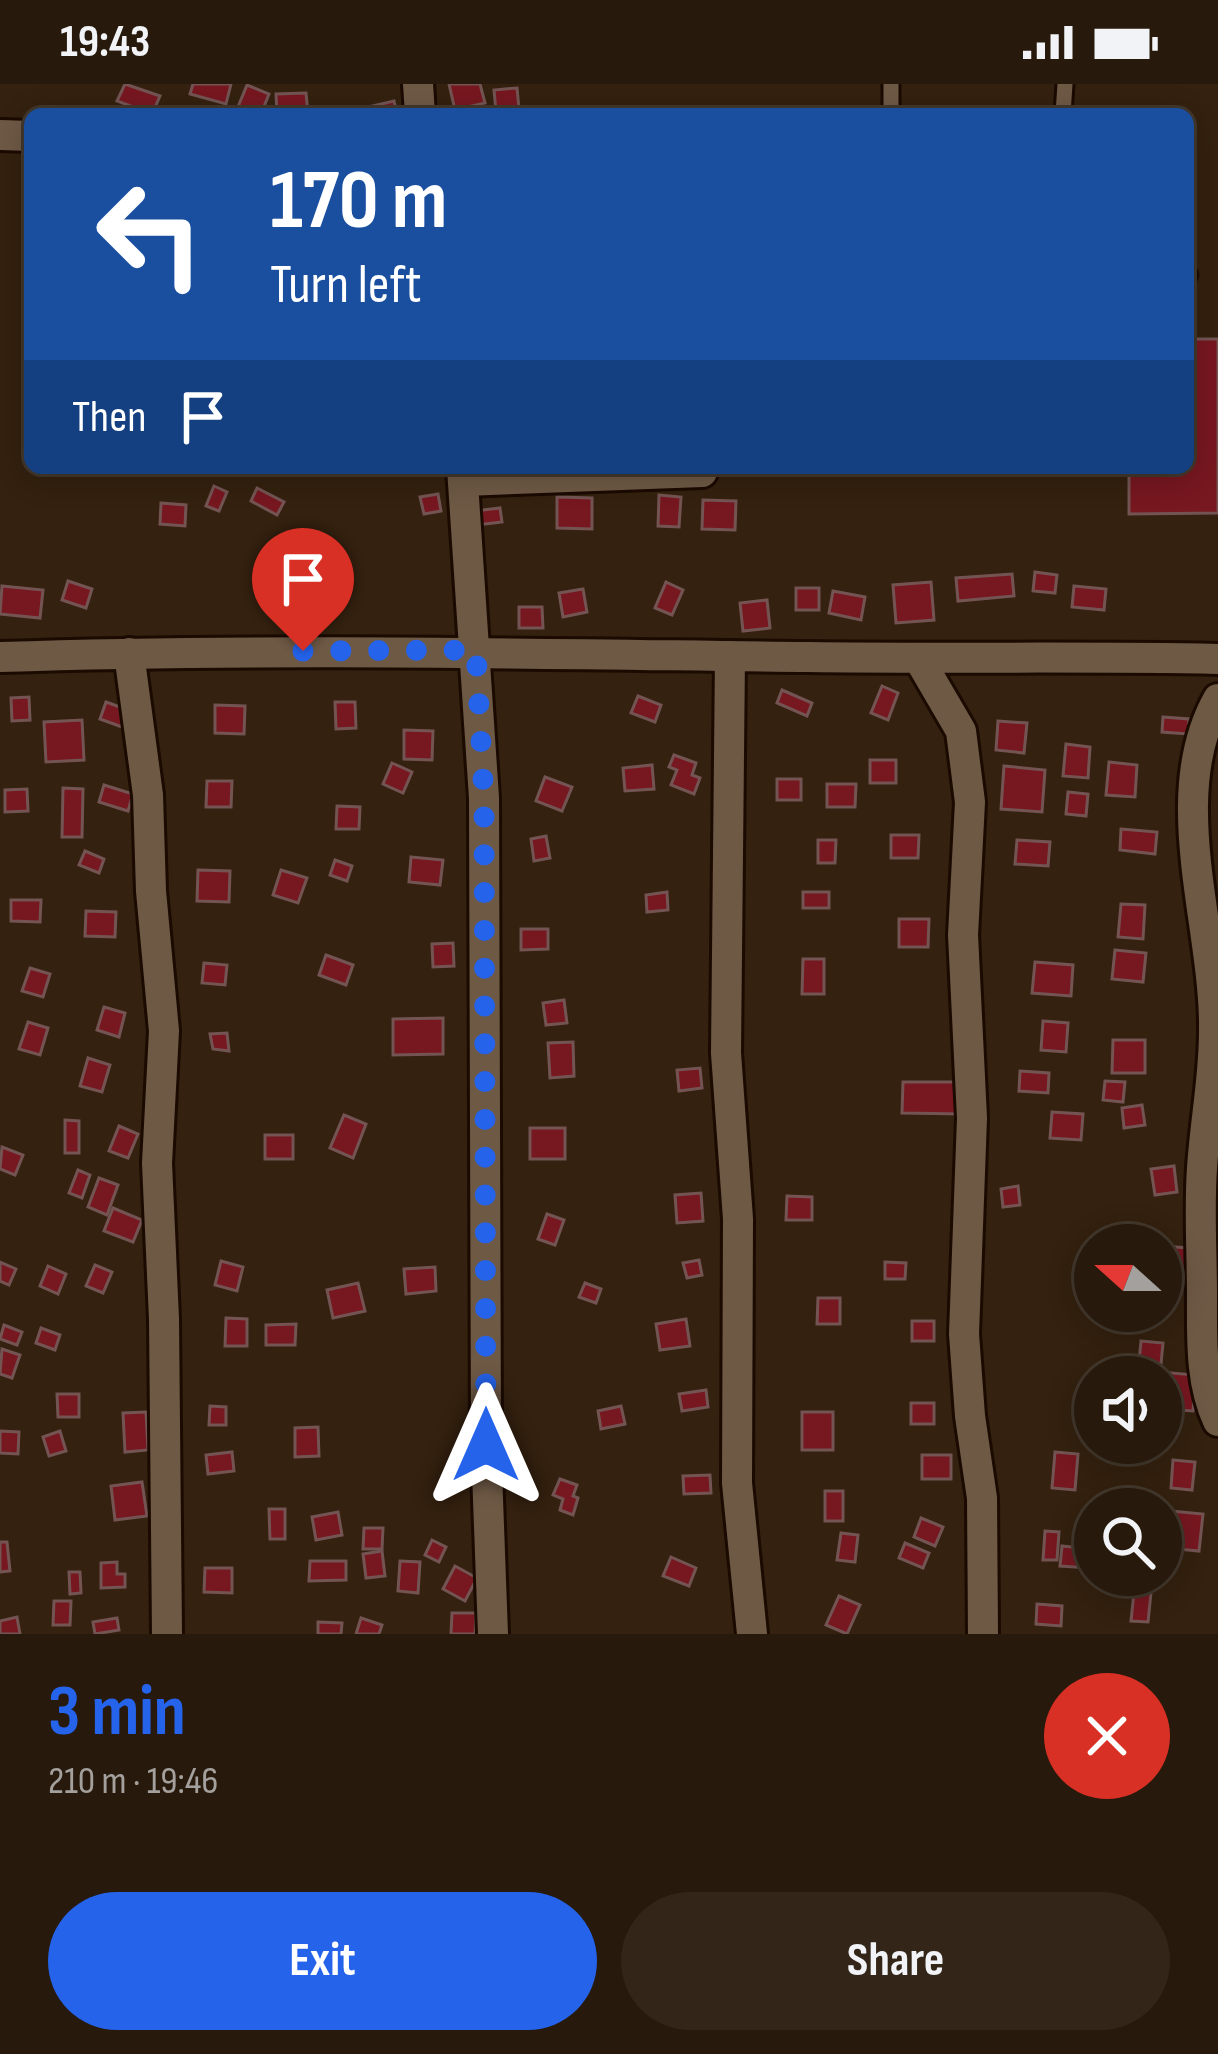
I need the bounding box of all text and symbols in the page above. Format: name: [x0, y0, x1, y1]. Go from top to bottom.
text: 19:43: [60, 15, 150, 70]
text: 170 m: [270, 151, 447, 252]
icon: left: [72, 156, 228, 312]
text: Turn left: [270, 253, 422, 318]
icon: arrive: [170, 384, 236, 450]
text: Then: [72, 390, 146, 445]
pin: [252, 528, 354, 651]
icon: arrive: [270, 546, 336, 612]
north arrow: [1074, 1224, 1182, 1332]
map controls: [1074, 1224, 1182, 1596]
button: sound: [1074, 1356, 1182, 1464]
position arrow: [423, 1382, 549, 1508]
button: search: [1074, 1488, 1182, 1596]
text: 3 min: [48, 1669, 186, 1756]
button: close: [1044, 1673, 1170, 1799]
text: 210 m · 19:46: [48, 1758, 218, 1805]
button: Exit: [48, 1892, 597, 2030]
button: Share: [621, 1892, 1170, 2030]

